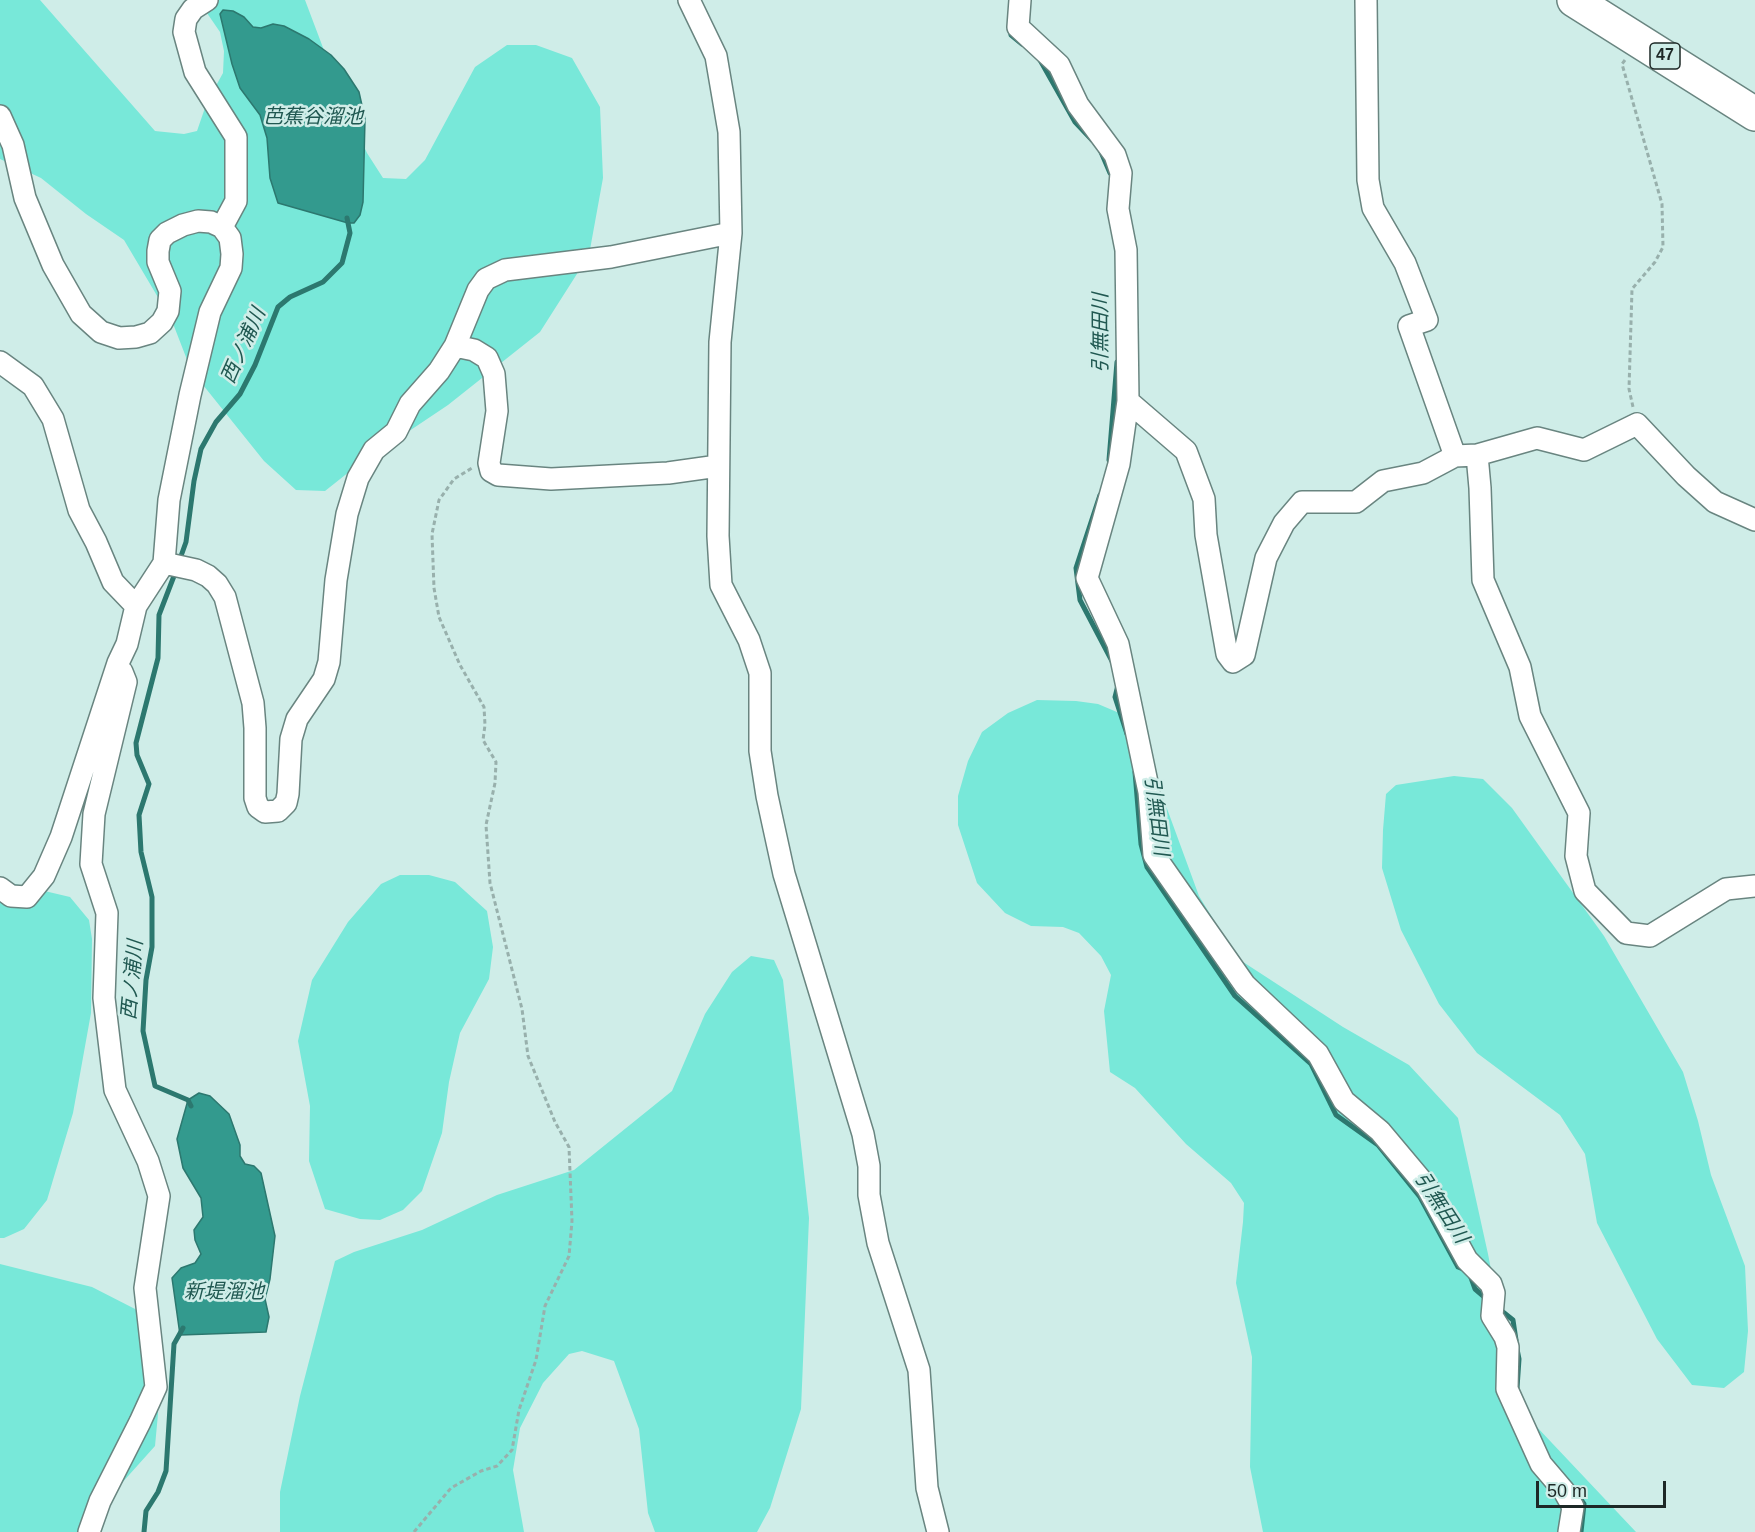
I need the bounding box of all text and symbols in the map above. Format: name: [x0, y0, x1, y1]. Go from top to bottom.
road number: 47: [1650, 43, 1680, 69]
water label: 芭蕉谷溜池: [263, 105, 363, 129]
water label: 引無田川: [1089, 293, 1113, 373]
water label: 西ノ浦川: [217, 305, 271, 387]
water label: 引無田川: [1139, 775, 1173, 857]
water label: 西ノ浦川: [118, 939, 148, 1021]
water label: 引無田川: [1409, 1168, 1473, 1248]
water label: 新堤溜池: [184, 1280, 264, 1304]
scale bar: [1539, 1469, 1670, 1507]
text: 50 m: [1547, 1481, 1587, 1501]

